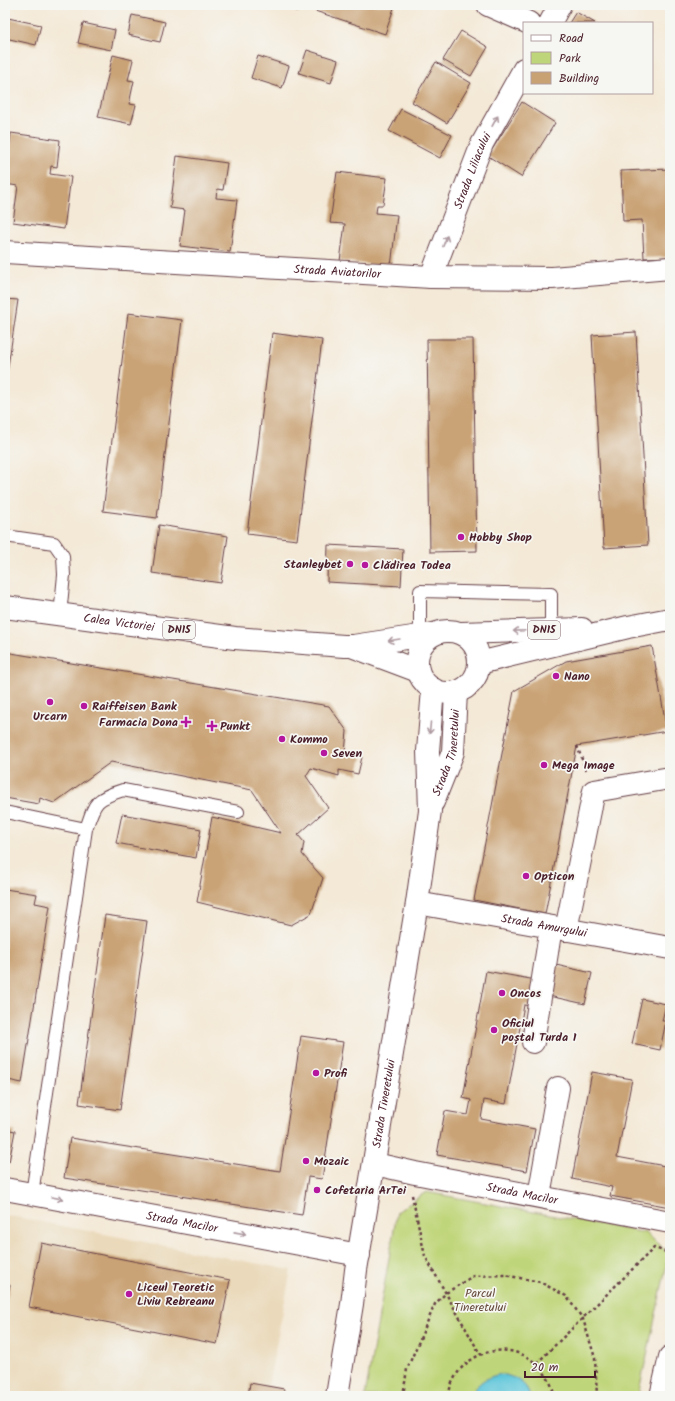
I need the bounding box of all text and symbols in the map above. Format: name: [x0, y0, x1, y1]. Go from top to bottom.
legend: [523, 22, 653, 94]
text: Road: [559, 29, 584, 48]
text: Park: [559, 49, 581, 68]
text: Building: [559, 69, 599, 88]
one-way arrow: [491, 115, 499, 127]
street label: Strada Liliacului: [448, 128, 497, 212]
one-way arrow: [441, 235, 449, 247]
street label: Strada Aviatorilor: [293, 259, 383, 284]
place label: Hobby Shop: [469, 528, 533, 547]
marker: Hobby Shop: [456, 532, 466, 542]
place label: Stanleybet: [284, 555, 343, 574]
place label: Clădirea Todea: [373, 556, 451, 575]
marker: Stanleybet: [345, 559, 355, 569]
marker: Clădirea Todea: [360, 560, 370, 570]
street label: Calea Victoriei: [82, 608, 157, 637]
road number: DN15: [163, 621, 195, 639]
road number: DN15: [528, 621, 560, 639]
one-way arrow: [513, 627, 526, 635]
one-way arrow: [388, 636, 401, 644]
place label: Nano: [564, 667, 590, 686]
marker: Nano: [551, 671, 561, 681]
marker: Urcarn: [45, 697, 55, 707]
place label: Raiffeisen Bank: [92, 697, 178, 716]
marker: Raiffeisen Bank: [79, 701, 89, 711]
place label: Urcarn: [33, 707, 68, 726]
street label: Strada Tineretului: [427, 707, 465, 799]
place label: Farmacia Dona: [99, 713, 178, 732]
marker: Farmacia Dona: [181, 717, 191, 727]
place label: Punkt: [220, 717, 251, 736]
marker: Punkt: [207, 721, 217, 731]
one-way arrow: [426, 721, 434, 734]
place label: Kommo: [290, 730, 328, 749]
marker: Kommo: [277, 734, 287, 744]
place label: Seven: [332, 744, 362, 763]
marker: Seven: [319, 748, 329, 758]
place label: Mega Image: [552, 756, 615, 775]
marker: Mega Image: [539, 760, 549, 770]
place label: Opticon: [534, 867, 575, 886]
marker: Opticon: [521, 871, 531, 881]
street label: Strada Amurgului: [500, 909, 590, 943]
place label: Oncos: [510, 984, 541, 1003]
marker: Oncos: [497, 988, 507, 998]
place label: Oficiul poștal Turda 1: [501, 1014, 577, 1047]
marker: Oficiul poștal Turda 1: [489, 1025, 499, 1035]
street label: Strada Tineretului: [367, 1057, 401, 1149]
place label: Profi: [324, 1064, 347, 1083]
marker: Profi: [311, 1068, 321, 1078]
place label: Mozaic: [314, 1152, 350, 1171]
marker: Mozaic: [301, 1156, 311, 1166]
street label: Strada Macilor: [485, 1177, 561, 1210]
place label: Cofetaria ArTei: [325, 1181, 407, 1200]
marker: Cofetaria ArTei: [312, 1185, 322, 1195]
one-way arrow: [50, 1195, 63, 1203]
street label: Strada Macilor: [144, 1206, 220, 1238]
one-way arrow: [233, 1229, 246, 1237]
place label: Liceul Teoretic Liviu Rebreanu: [137, 1278, 215, 1311]
park label: Parcul Tineretului: [454, 1284, 507, 1317]
marker: Liceul Teoretic Liviu Rebreanu: [124, 1289, 134, 1299]
scale bar: [525, 1353, 595, 1379]
text: 20 m: [531, 1358, 559, 1377]

